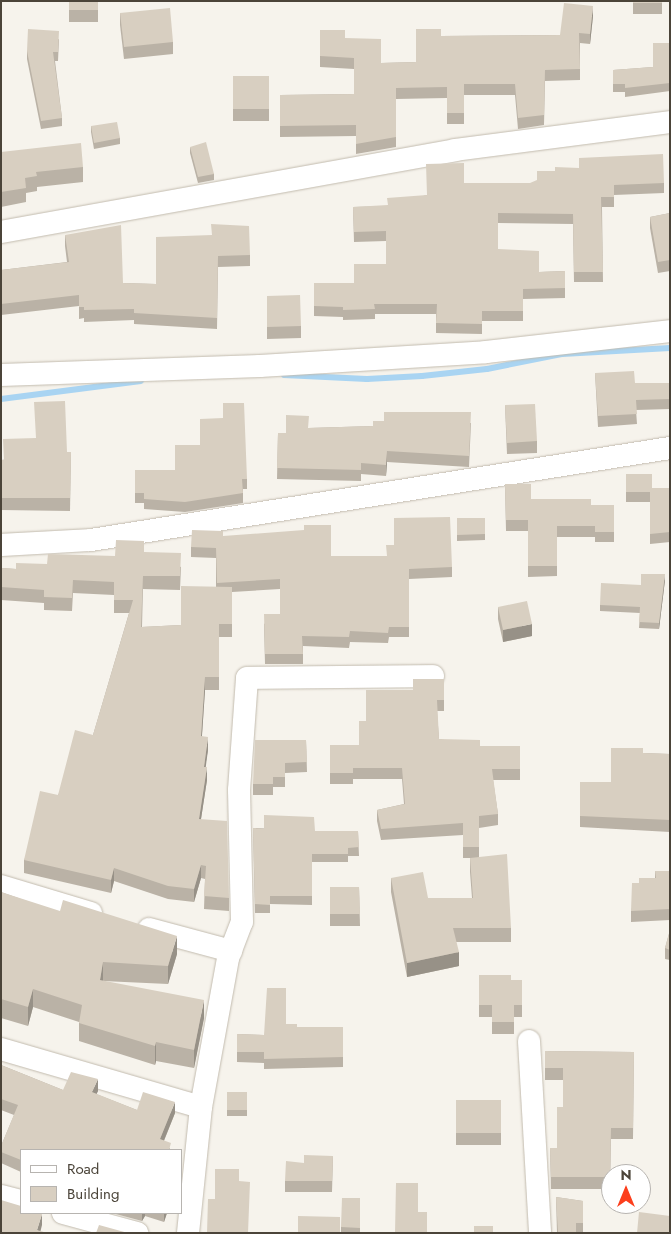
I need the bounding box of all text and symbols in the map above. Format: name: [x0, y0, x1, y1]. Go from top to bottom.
legend: [20, 1149, 182, 1214]
text: Road: [67, 1158, 99, 1180]
north arrow: [601, 1164, 651, 1214]
text: N: [620, 1165, 632, 1185]
text: Building: [67, 1183, 119, 1205]

